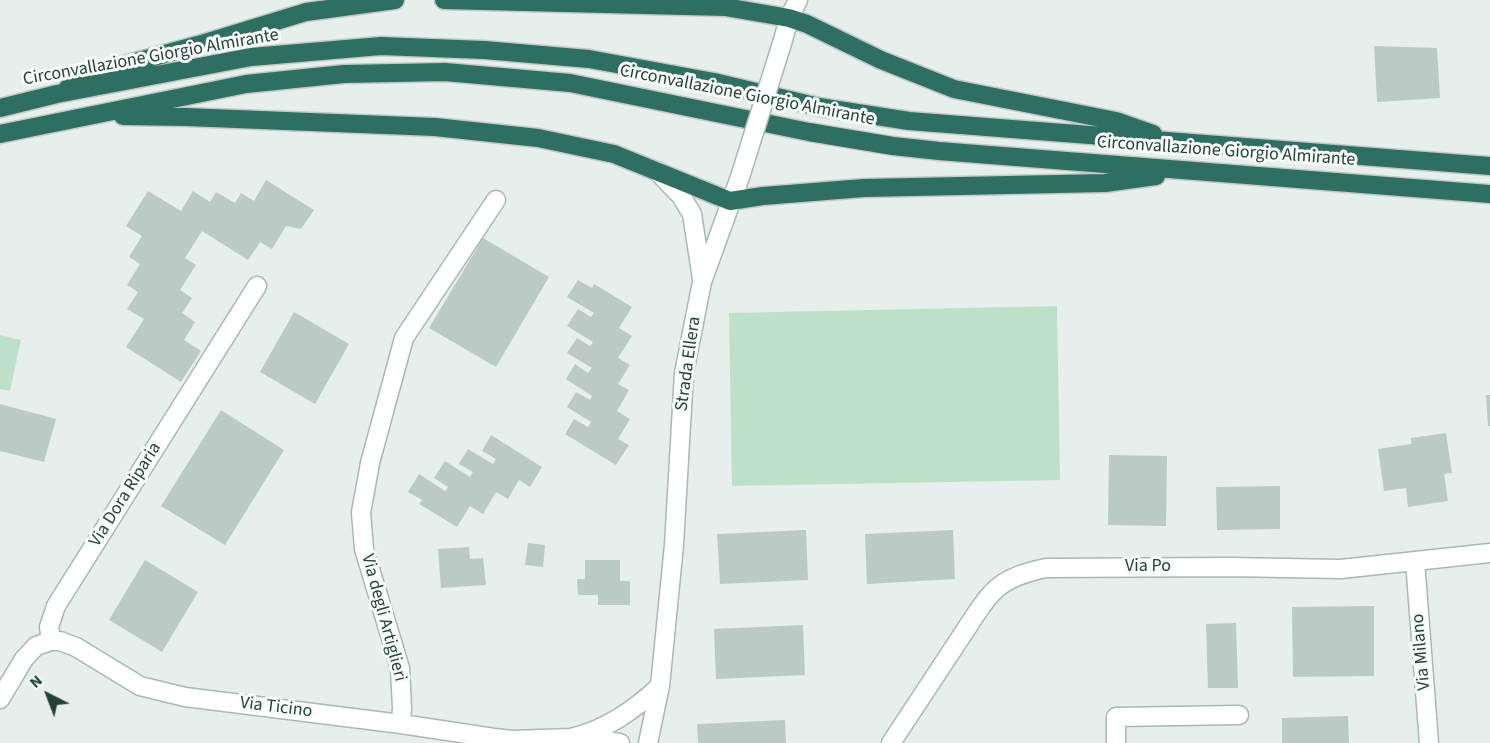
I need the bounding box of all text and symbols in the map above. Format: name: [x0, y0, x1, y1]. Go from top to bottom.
street label: Circonvallazione Giorgio Almirante: [21, 25, 281, 91]
street label: Circonvallazione Giorgio Almirante: [618, 61, 876, 131]
street label: Circonvallazione Giorgio Almirante: [1096, 132, 1356, 172]
street label: Strada Ellera: [672, 315, 706, 413]
street label: Via Dora Riparia: [85, 439, 167, 551]
street label: Via degli Artiglieri: [356, 552, 410, 684]
street label: Via Po: [1125, 556, 1171, 578]
street label: Via Milano: [1408, 613, 1436, 691]
north arrow: [18, 665, 78, 725]
text: N: [25, 670, 47, 693]
street label: Via Ticino: [239, 693, 313, 723]

